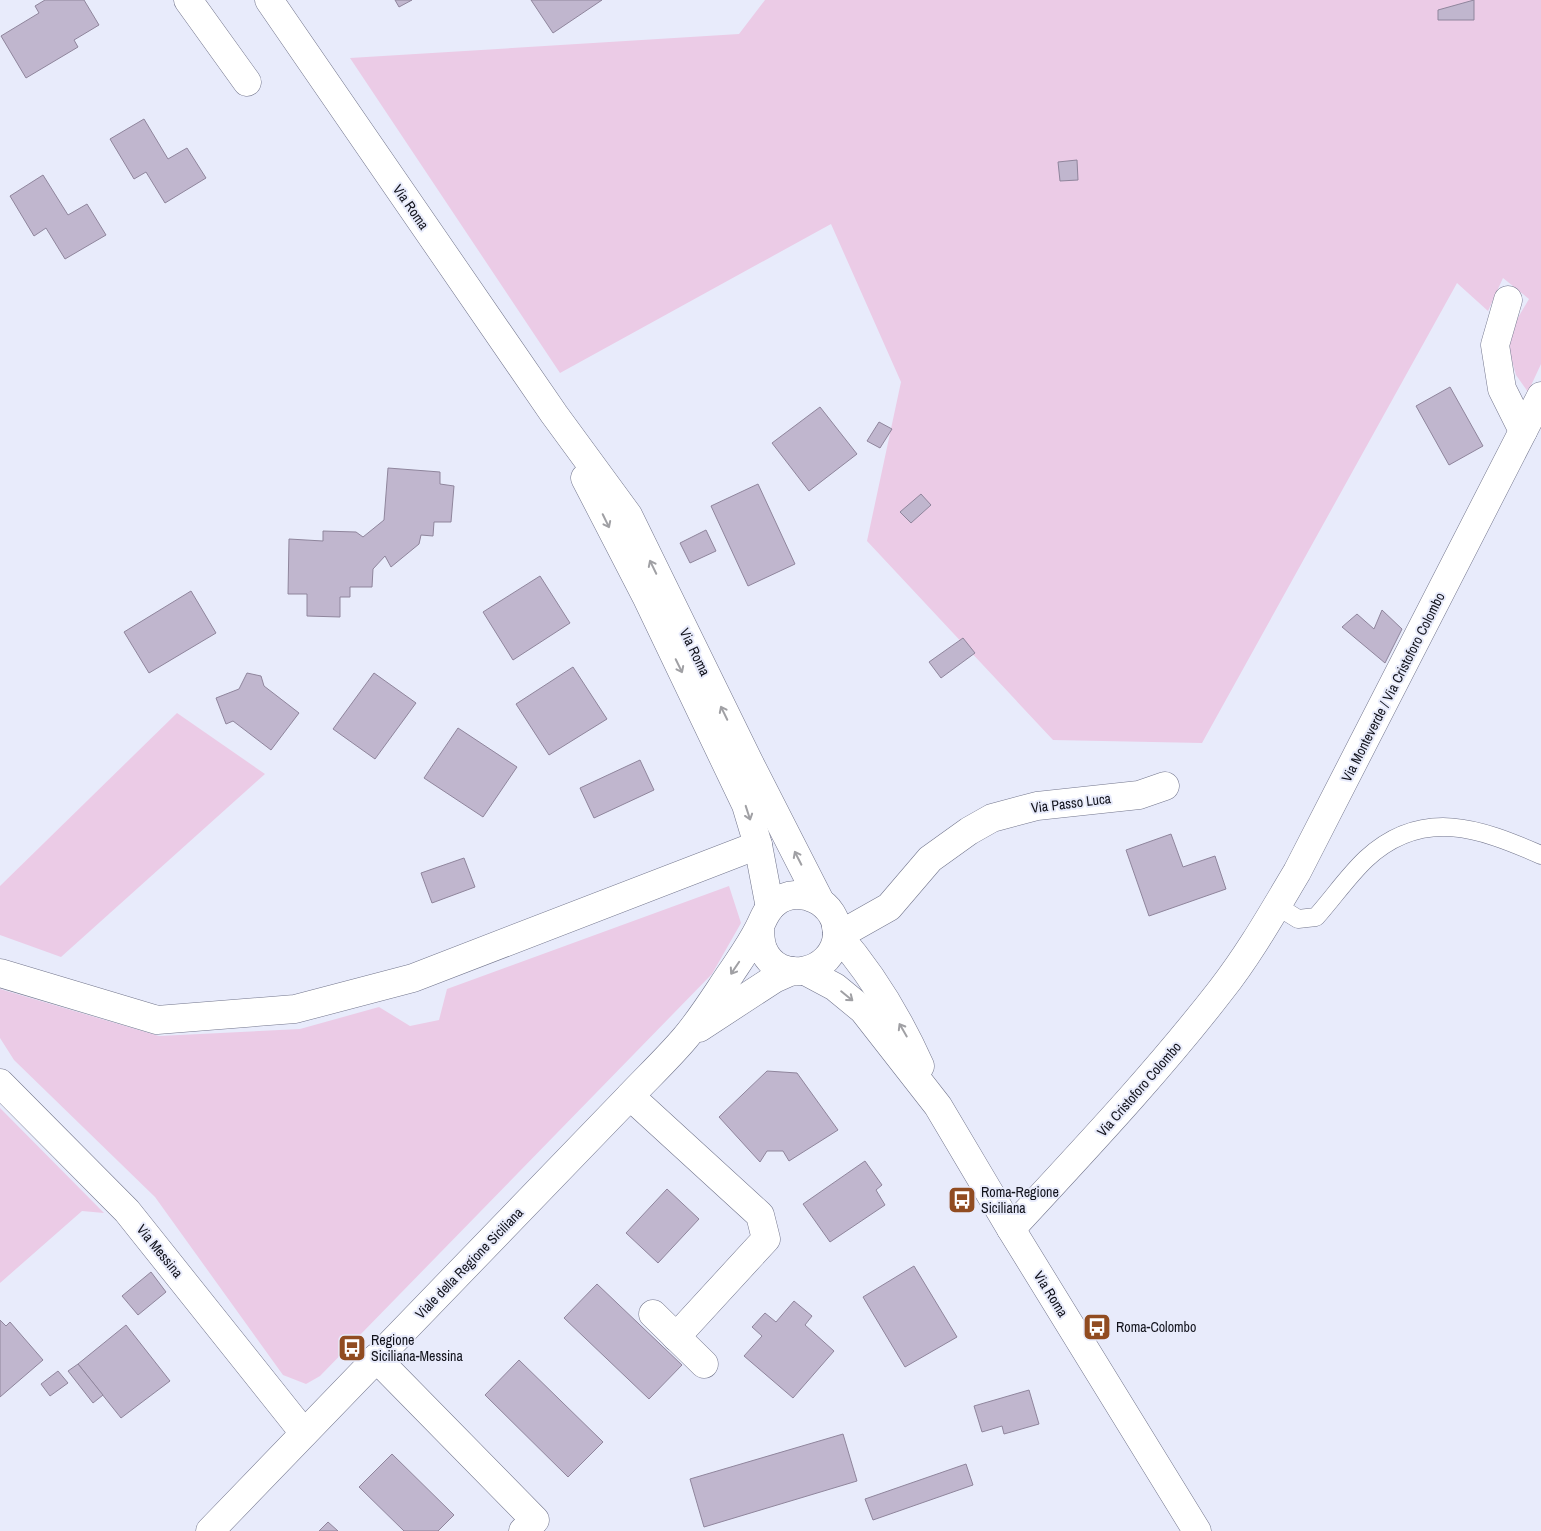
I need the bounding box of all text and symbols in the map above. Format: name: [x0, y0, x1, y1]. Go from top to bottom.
street label: Via Roma: [389, 181, 433, 233]
one-way arrow: [602, 513, 611, 528]
one-way arrow: [648, 559, 658, 574]
street label: Via Monteverde / Via Cristoforo Colombo: [1337, 589, 1449, 785]
street label: Via Roma: [676, 625, 715, 679]
one-way arrow: [675, 658, 684, 673]
one-way arrow: [719, 706, 729, 721]
street label: Via Passo Luca: [1030, 789, 1113, 817]
one-way arrow: [744, 804, 754, 820]
one-way arrow: [793, 851, 802, 866]
one-way arrow: [730, 961, 740, 975]
one-way arrow: [840, 991, 853, 1002]
one-way arrow: [898, 1024, 908, 1038]
street label: Via Cristoforo Colombo: [1093, 1038, 1185, 1140]
place label: Roma-Regione Siciliana: [981, 1183, 1059, 1217]
bus stop icon: Roma-Regione Siciliana: [947, 1185, 977, 1215]
street label: Viale della Regione Siciliana: [411, 1203, 527, 1322]
street label: Via Messina: [133, 1221, 187, 1282]
street label: Via Roma: [1030, 1268, 1072, 1321]
bus stop icon: Roma-Colombo: [1082, 1312, 1112, 1342]
place label: Roma-Colombo: [1116, 1318, 1196, 1336]
place label: Regione Siciliana-Messina: [371, 1331, 463, 1365]
bus stop icon: Regione Siciliana-Messina: [337, 1333, 367, 1363]

